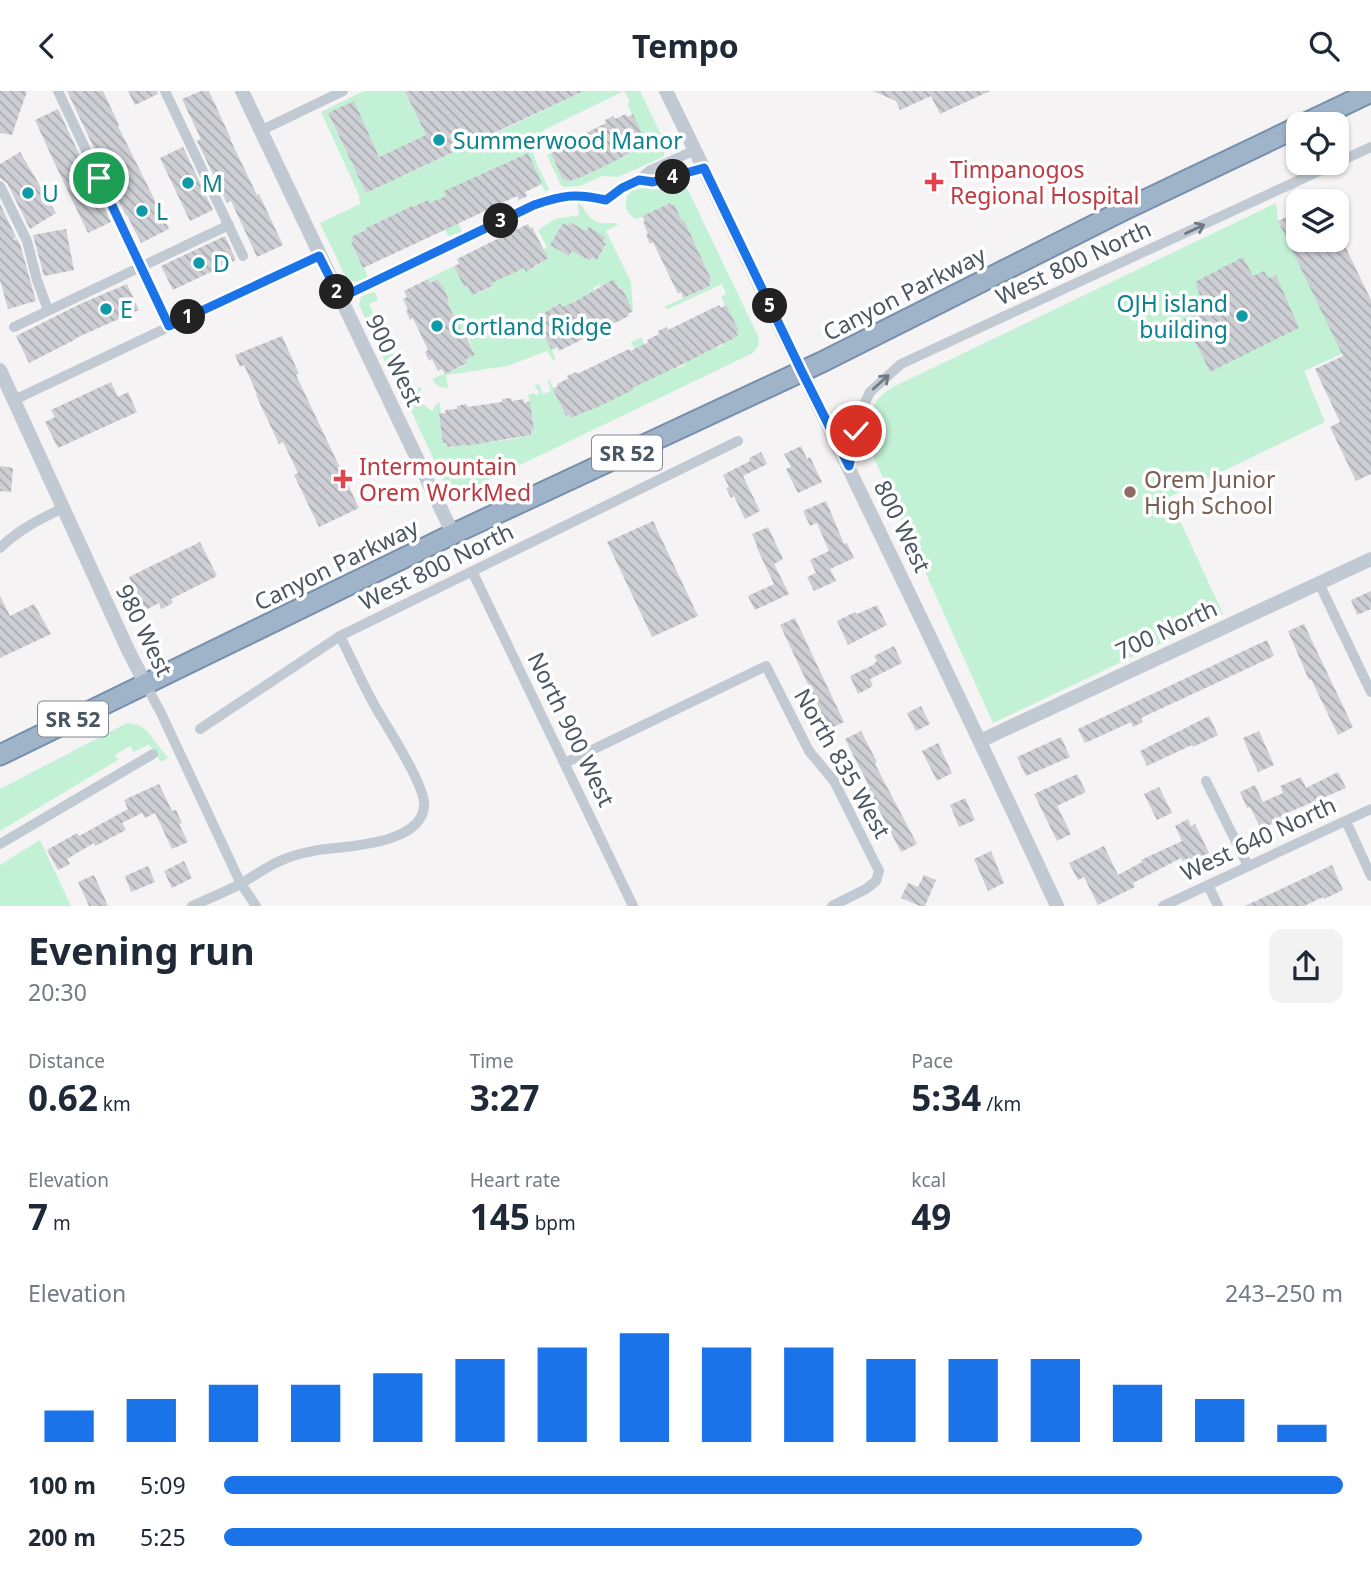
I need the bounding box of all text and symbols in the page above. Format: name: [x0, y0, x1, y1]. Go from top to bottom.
text: Tempo: [632, 24, 739, 67]
icon: back: [28, 27, 66, 65]
icon: search: [1305, 27, 1343, 65]
map controls: [1286, 112, 1349, 252]
button: locate: [1286, 112, 1349, 175]
place label: Summerwood Manor: [453, 124, 683, 156]
marker: Summerwood Manor: [431, 132, 447, 148]
pin: [69, 148, 129, 208]
place label: Timpanogos Regional Hospital: [950, 153, 1140, 211]
icon: arrive: [80, 159, 118, 197]
pin: 4: [656, 159, 690, 195]
text: 4: [667, 163, 678, 189]
place label: M: [202, 167, 223, 199]
marker: Timpanogos Regional Hospital: [924, 172, 944, 192]
marker: M: [180, 175, 196, 191]
place label: U: [42, 177, 59, 209]
marker: U: [20, 185, 36, 201]
button: layers: [1286, 189, 1349, 252]
place label: L: [156, 195, 168, 227]
marker: L: [134, 203, 150, 219]
pin: 3: [484, 204, 518, 239]
text: 3: [495, 207, 506, 233]
street label: West 800 North: [990, 212, 1156, 312]
one-way arrow: [1184, 221, 1205, 235]
street label: Canyon Parkway: [817, 238, 991, 348]
place label: D: [213, 247, 230, 279]
marker: D: [191, 255, 207, 271]
pin: 2: [320, 275, 354, 309]
text: 2: [331, 278, 342, 304]
place label: OJH island building: [1117, 287, 1228, 345]
pin: 5: [752, 289, 788, 323]
text: 5: [764, 292, 775, 318]
place label: E: [120, 293, 133, 325]
pin: 1: [170, 299, 206, 335]
marker: E: [98, 301, 114, 317]
text: 1: [182, 303, 193, 329]
marker: OJH island building: [1234, 308, 1250, 324]
street label: 900 West: [359, 309, 431, 411]
place label: Cortland Ridge: [451, 310, 612, 342]
marker: Cortland Ridge: [429, 318, 445, 334]
one-way arrow: [872, 373, 889, 390]
pin: [826, 401, 886, 461]
icon: check: [837, 412, 875, 450]
road number: SR 52: [592, 435, 662, 471]
place label: Intermountain Orem WorkMed: [359, 450, 531, 508]
place label: Orem Junior High School: [1144, 463, 1276, 521]
marker: Intermountain Orem WorkMed: [333, 469, 353, 489]
street label: 800 West: [867, 475, 939, 577]
marker: Orem Junior High School: [1122, 484, 1138, 500]
street label: Canyon Parkway: [249, 510, 424, 618]
street label: West 800 North: [353, 515, 519, 617]
street label: 980 West: [109, 579, 181, 681]
street label: 700 North: [1110, 591, 1222, 667]
street label: North 900 West: [521, 646, 623, 812]
street label: North 835 West: [787, 682, 899, 844]
road number: SR 52: [38, 701, 108, 737]
street label: West 640 North: [1175, 788, 1341, 888]
text: Evening run: [28, 924, 255, 976]
button: share: [1269, 929, 1343, 1003]
text: 20:30: [28, 976, 87, 1008]
text: Distance: [28, 1048, 105, 1074]
text: Time: [470, 1048, 514, 1074]
text: Pace: [911, 1048, 953, 1074]
text: 0.62: [28, 1074, 98, 1121]
text: 3:27: [470, 1074, 540, 1121]
text: 5:34: [911, 1074, 981, 1121]
text: km: [98, 1091, 131, 1117]
text: /km: [981, 1091, 1021, 1117]
text: Elevation: [28, 1167, 109, 1193]
text: Heart rate: [470, 1167, 560, 1193]
text: kcal: [911, 1167, 946, 1193]
text: 7: [28, 1193, 48, 1240]
text: 145: [470, 1193, 530, 1240]
text: 49: [911, 1193, 951, 1240]
text: m: [48, 1210, 71, 1236]
text: bpm: [530, 1210, 576, 1236]
text: Elevation: [28, 1277, 126, 1309]
text: 243–250 m: [1225, 1277, 1343, 1309]
text: 100 m: [28, 1469, 96, 1501]
text: 5:09: [140, 1469, 186, 1501]
text: 200 m: [28, 1521, 96, 1553]
text: 5:25: [140, 1521, 186, 1553]

